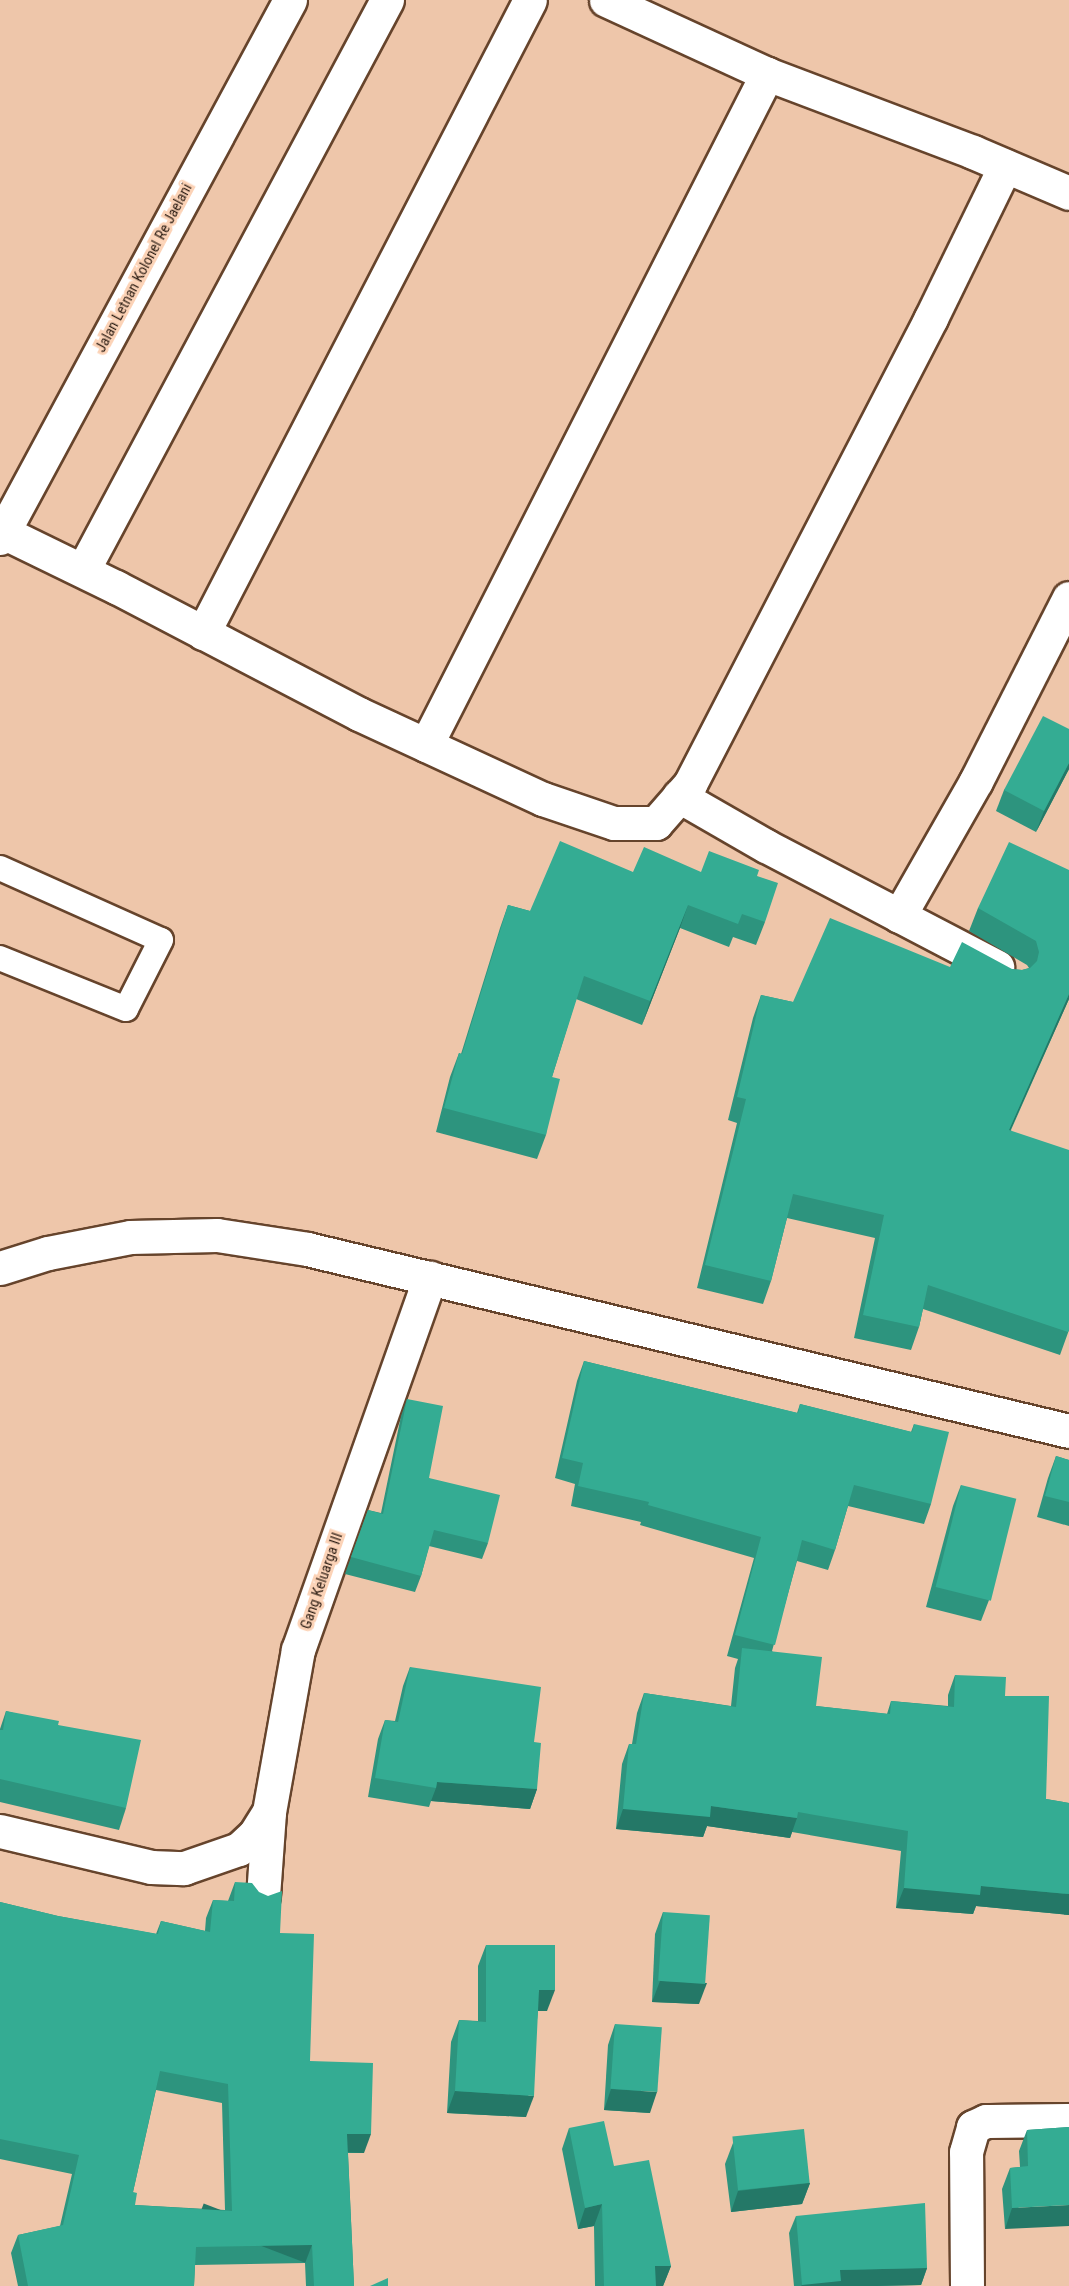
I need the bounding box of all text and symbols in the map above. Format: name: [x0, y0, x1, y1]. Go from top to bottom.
street label: Jalan Letnan Kolonel Re Jaelani: [92, 181, 196, 355]
street label: Gang Keluarga III: [297, 1530, 347, 1632]

